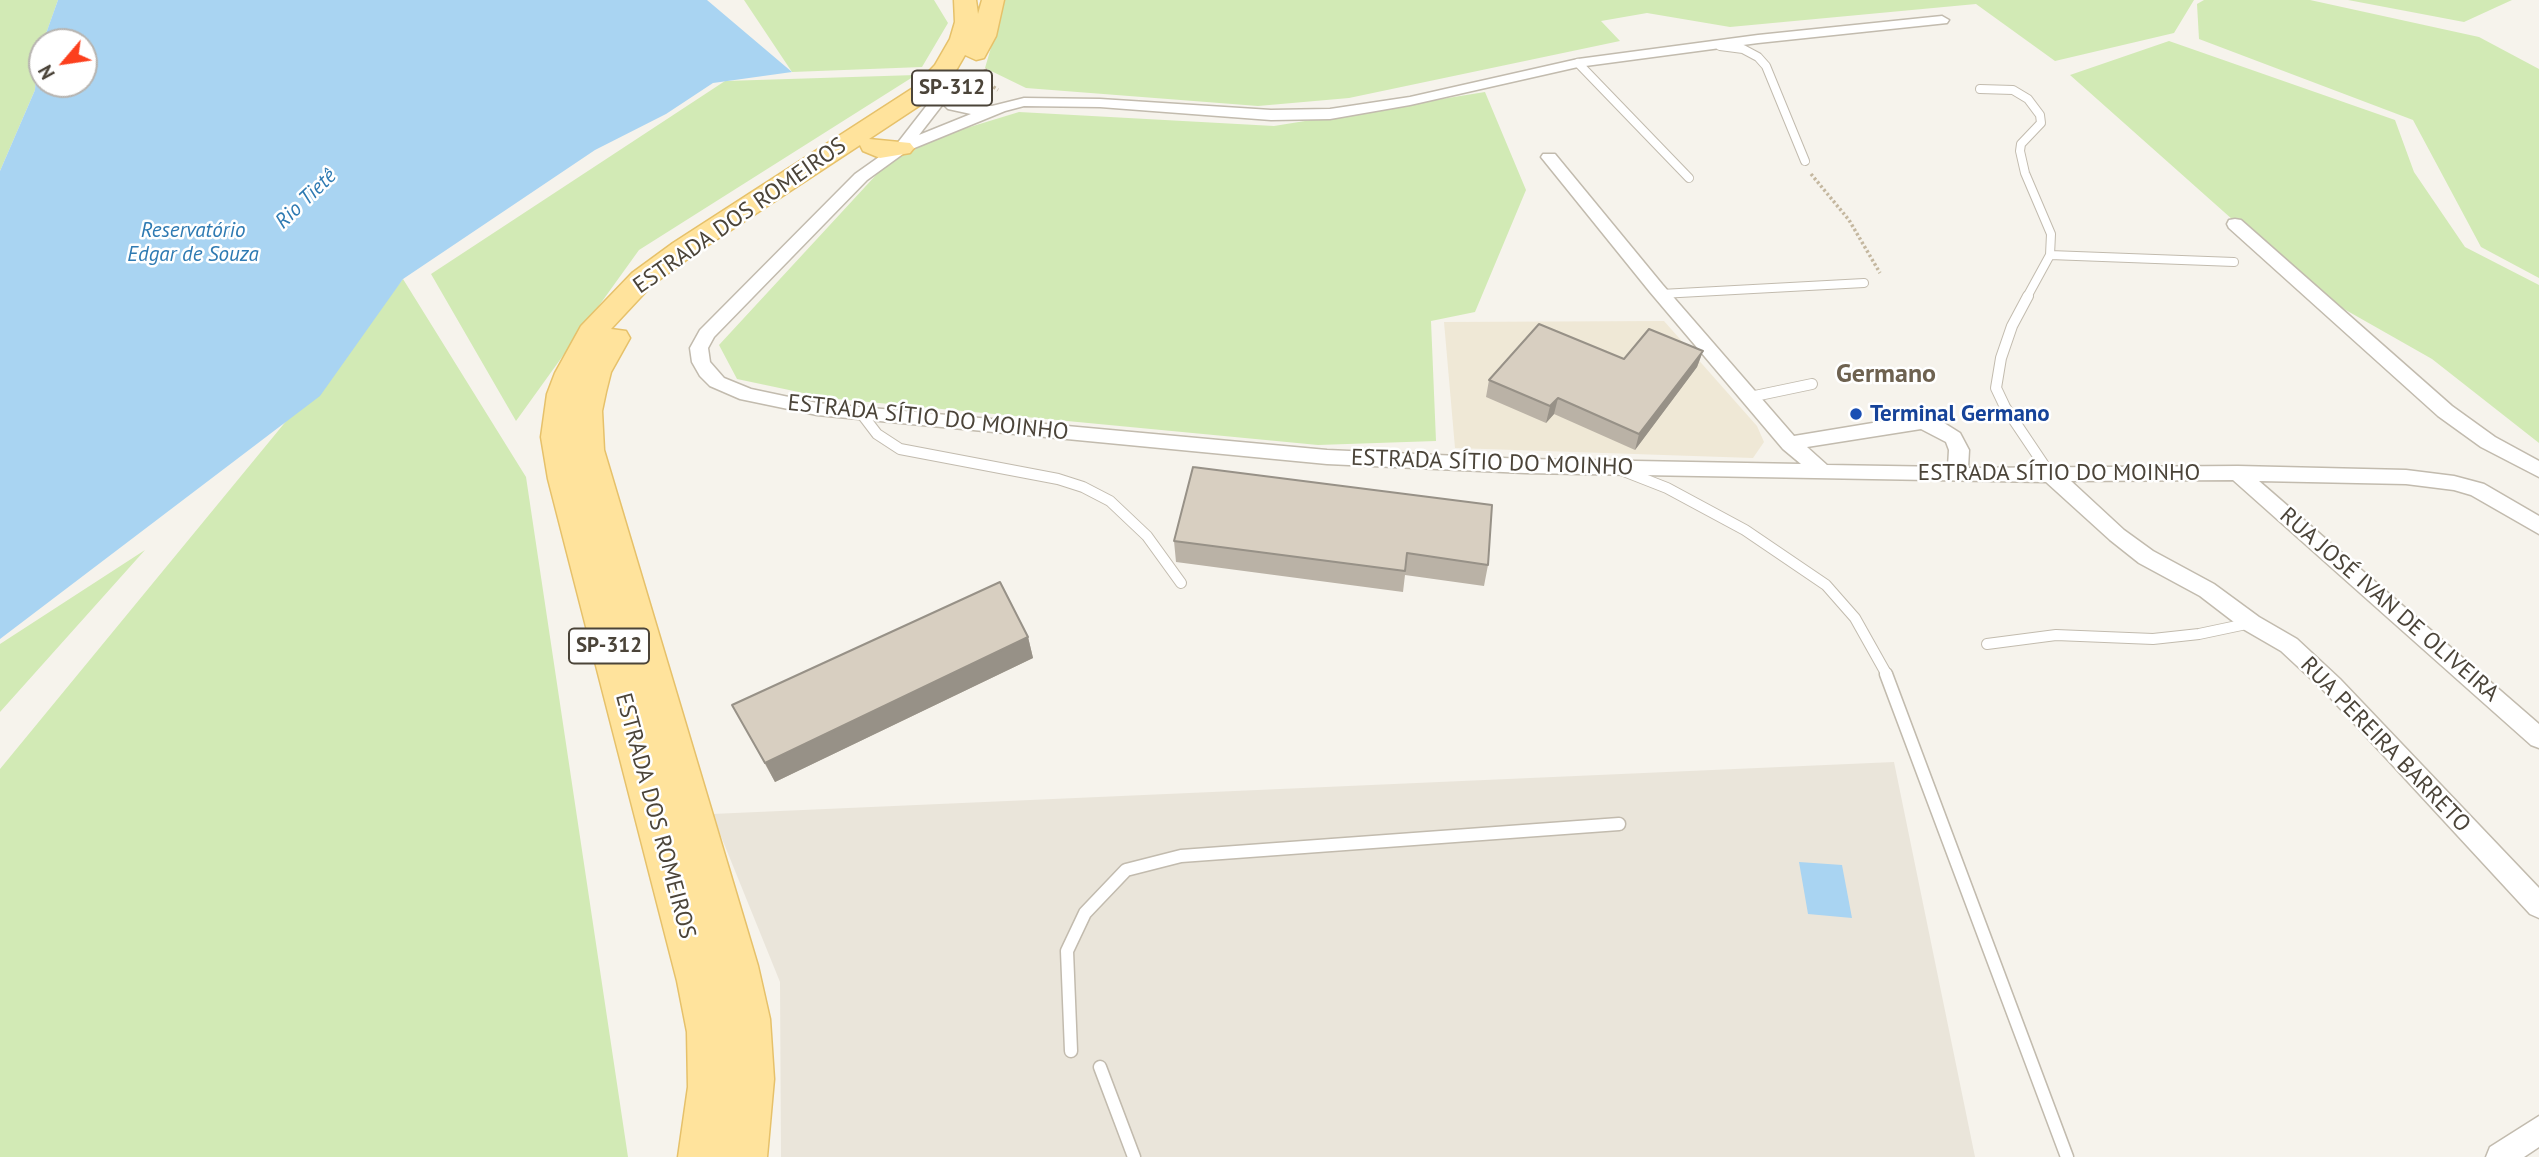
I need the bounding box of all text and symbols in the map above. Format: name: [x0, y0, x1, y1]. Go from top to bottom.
north arrow: [28, 28, 98, 98]
text: N: [33, 61, 60, 83]
road number: SP-312: [912, 70, 992, 106]
street label: ESTRADA DOS ROMEIROS: [628, 132, 852, 300]
water label: Rio Tietê: [270, 164, 342, 234]
water label: Reservatório Edgar de Souza: [127, 218, 259, 268]
district label: Germano: [1836, 359, 1936, 391]
street label: ESTRADA SÍTIO DO MOINHO: [786, 390, 1070, 446]
place label: Terminal Germano: [1870, 400, 2050, 428]
marker: Terminal Germano: [1848, 406, 1864, 422]
street label: ESTRADA SÍTIO DO MOINHO: [1350, 444, 1634, 482]
street label: ESTRADA SÍTIO DO MOINHO: [1918, 459, 2200, 487]
street label: RUA JOSÉ IVAN DE OLIVEIRA: [2274, 502, 2504, 708]
road number: SP-312: [569, 628, 649, 664]
street label: RUA PEREIRA BARRETO: [2294, 652, 2476, 838]
street label: ESTRADA DOS ROMEIROS: [609, 690, 701, 942]

